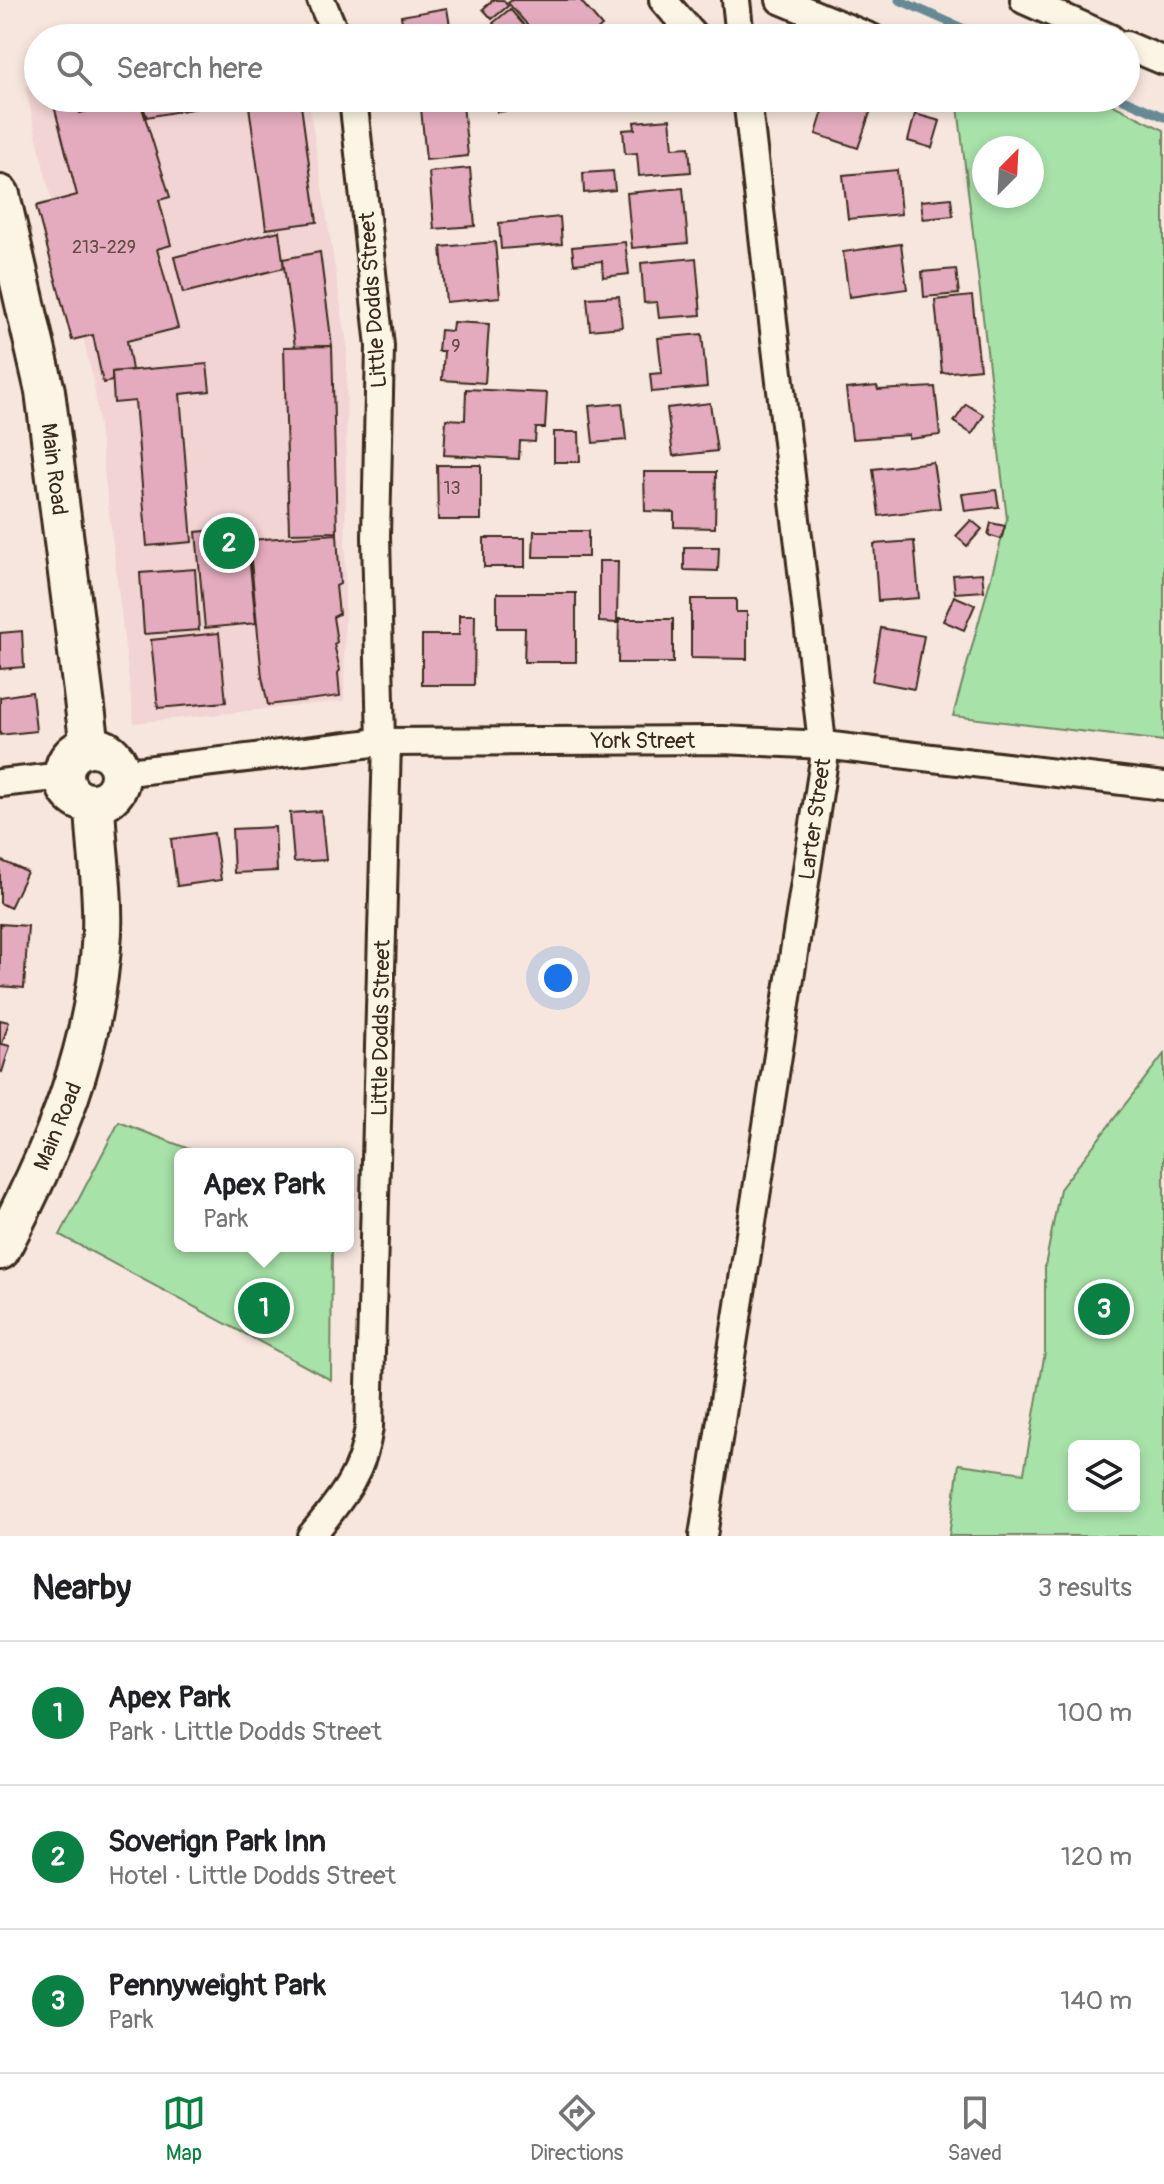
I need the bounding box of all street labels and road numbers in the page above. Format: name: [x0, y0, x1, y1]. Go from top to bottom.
street label: Little Dodds Street: [353, 211, 393, 389]
street label: Main Road: [34, 421, 74, 517]
street label: York Street: [590, 727, 695, 755]
street label: Larter Street: [793, 756, 837, 882]
street label: Little Dodds Street: [365, 939, 397, 1116]
street label: Main Road: [28, 1078, 88, 1175]

